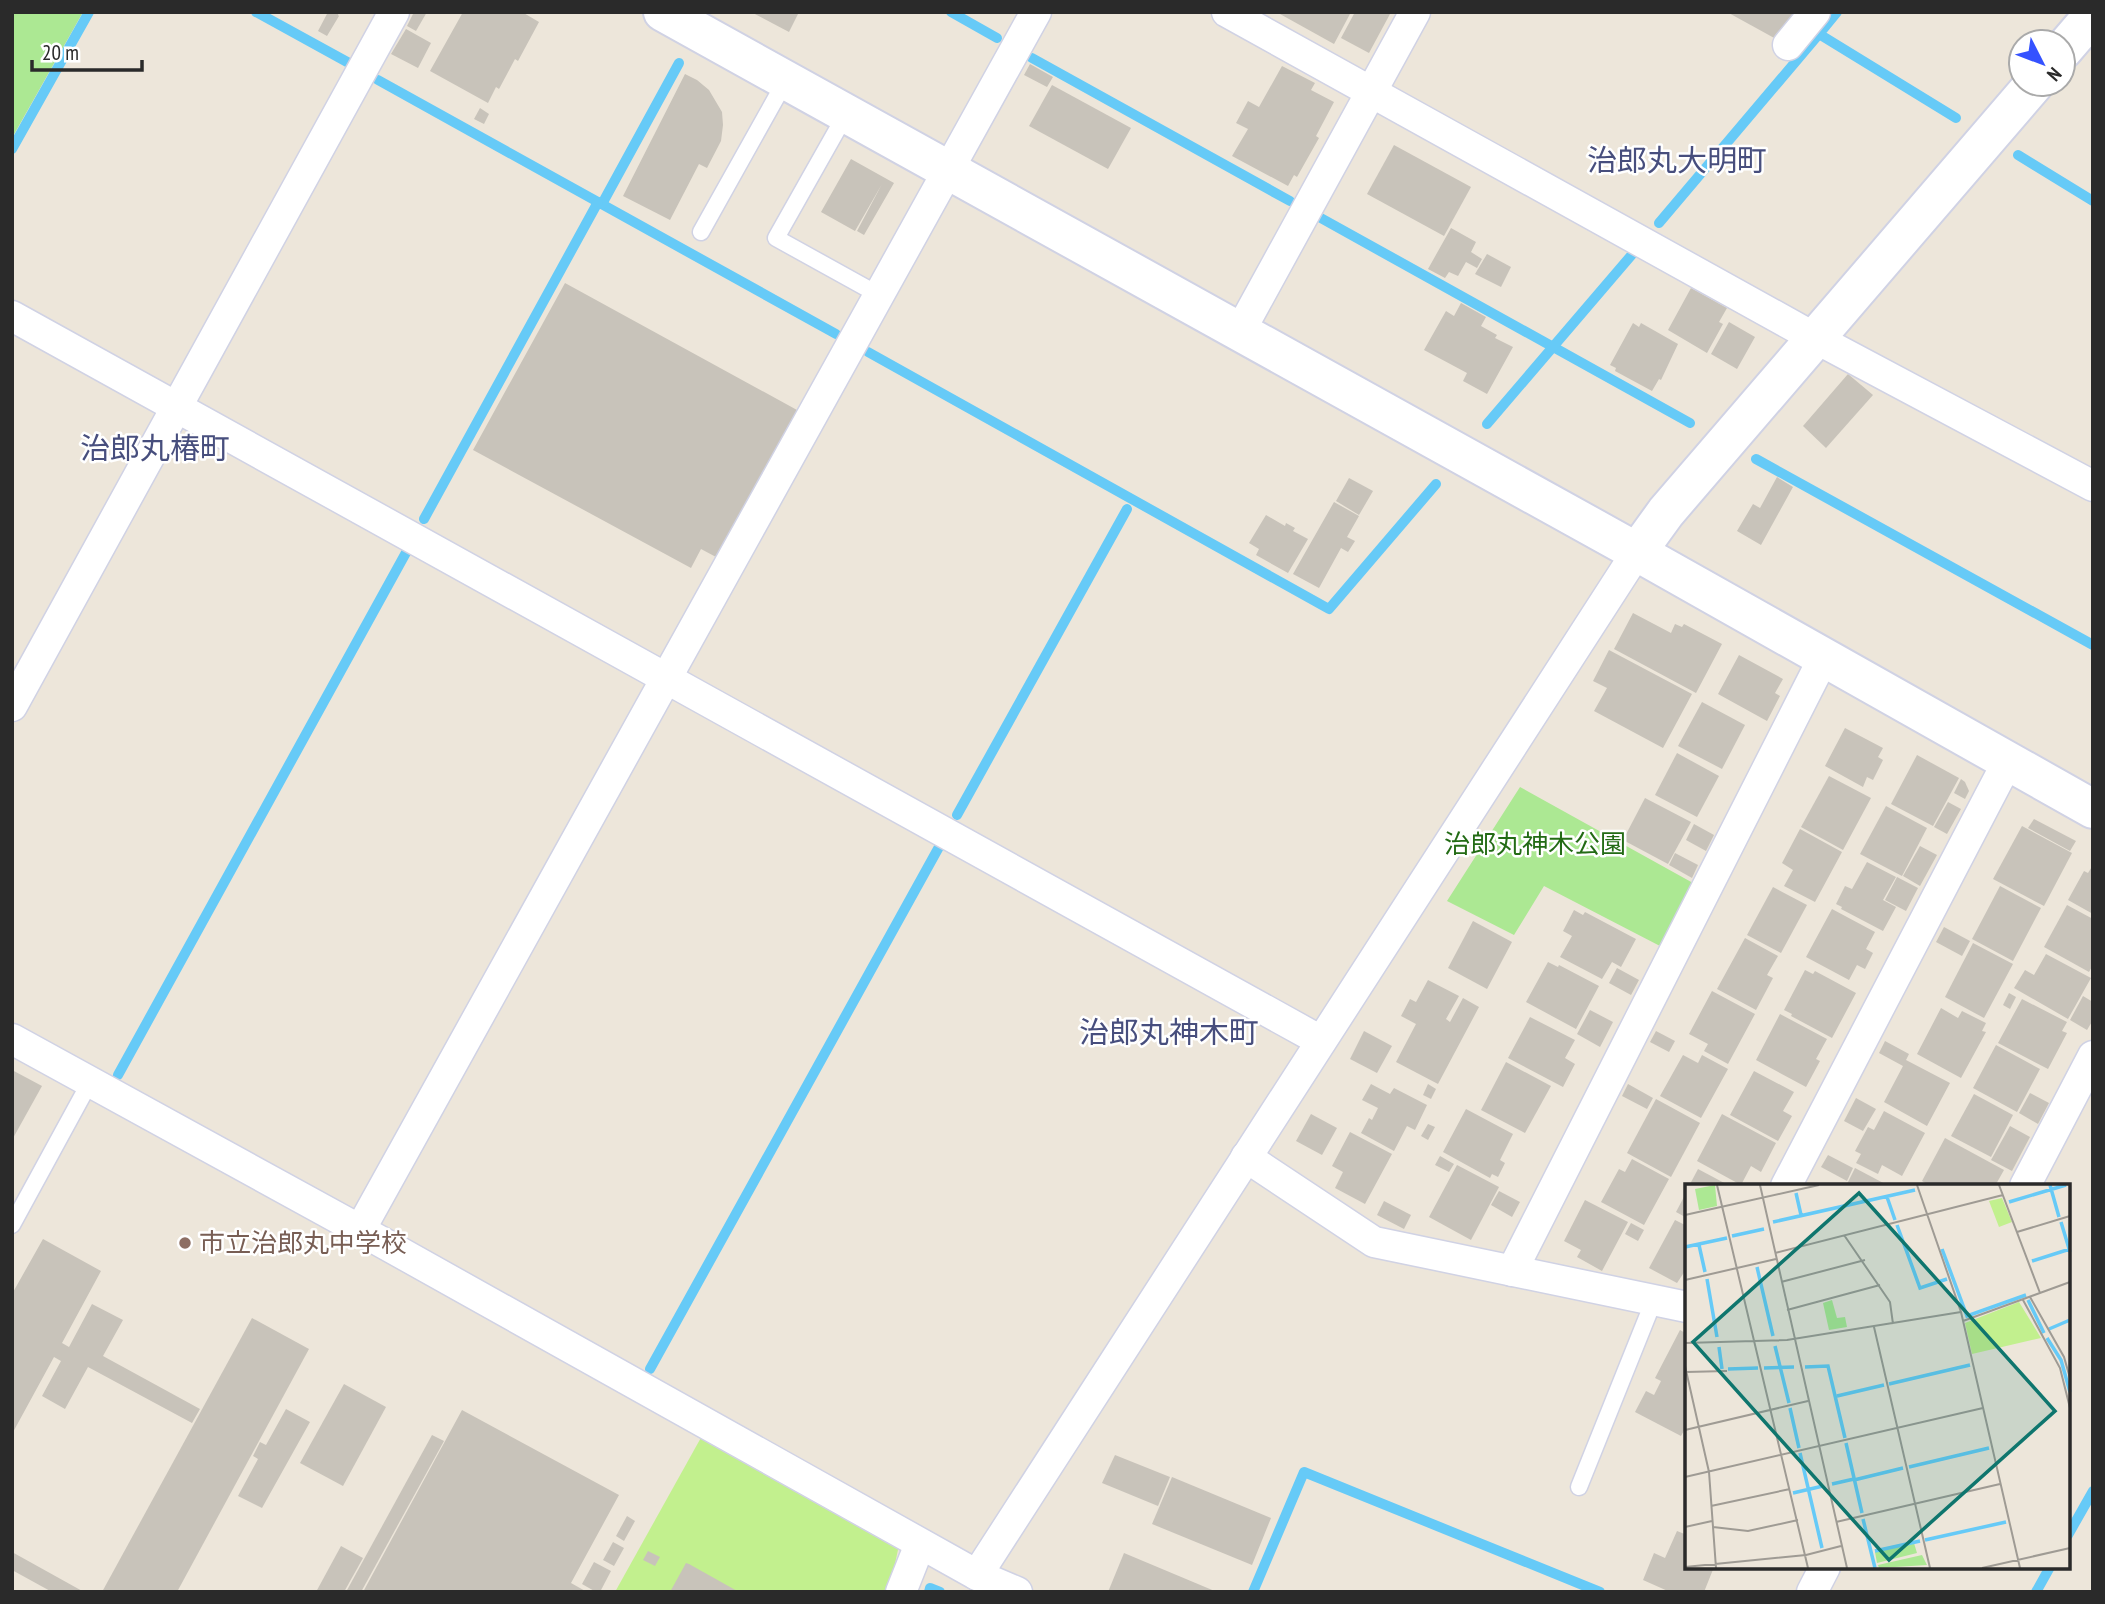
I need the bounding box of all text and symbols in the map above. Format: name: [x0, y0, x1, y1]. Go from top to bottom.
scale bar: [32, 28, 142, 72]
north arrow: [2007, 28, 2077, 98]
text: 20 m: [42, 39, 79, 66]
text: N: [2042, 63, 2067, 86]
district label: 治郎丸大明町: [1587, 140, 1767, 179]
district label: 治郎丸椿町: [80, 428, 230, 467]
park label: 治郎丸神木公園: [1444, 827, 1626, 860]
district label: 治郎丸神木町: [1079, 1012, 1259, 1051]
inset map: [1685, 1184, 2070, 1569]
place label: 市立治郎丸中学校: [199, 1226, 407, 1259]
marker: 市立治郎丸中学校: [177, 1235, 193, 1251]

